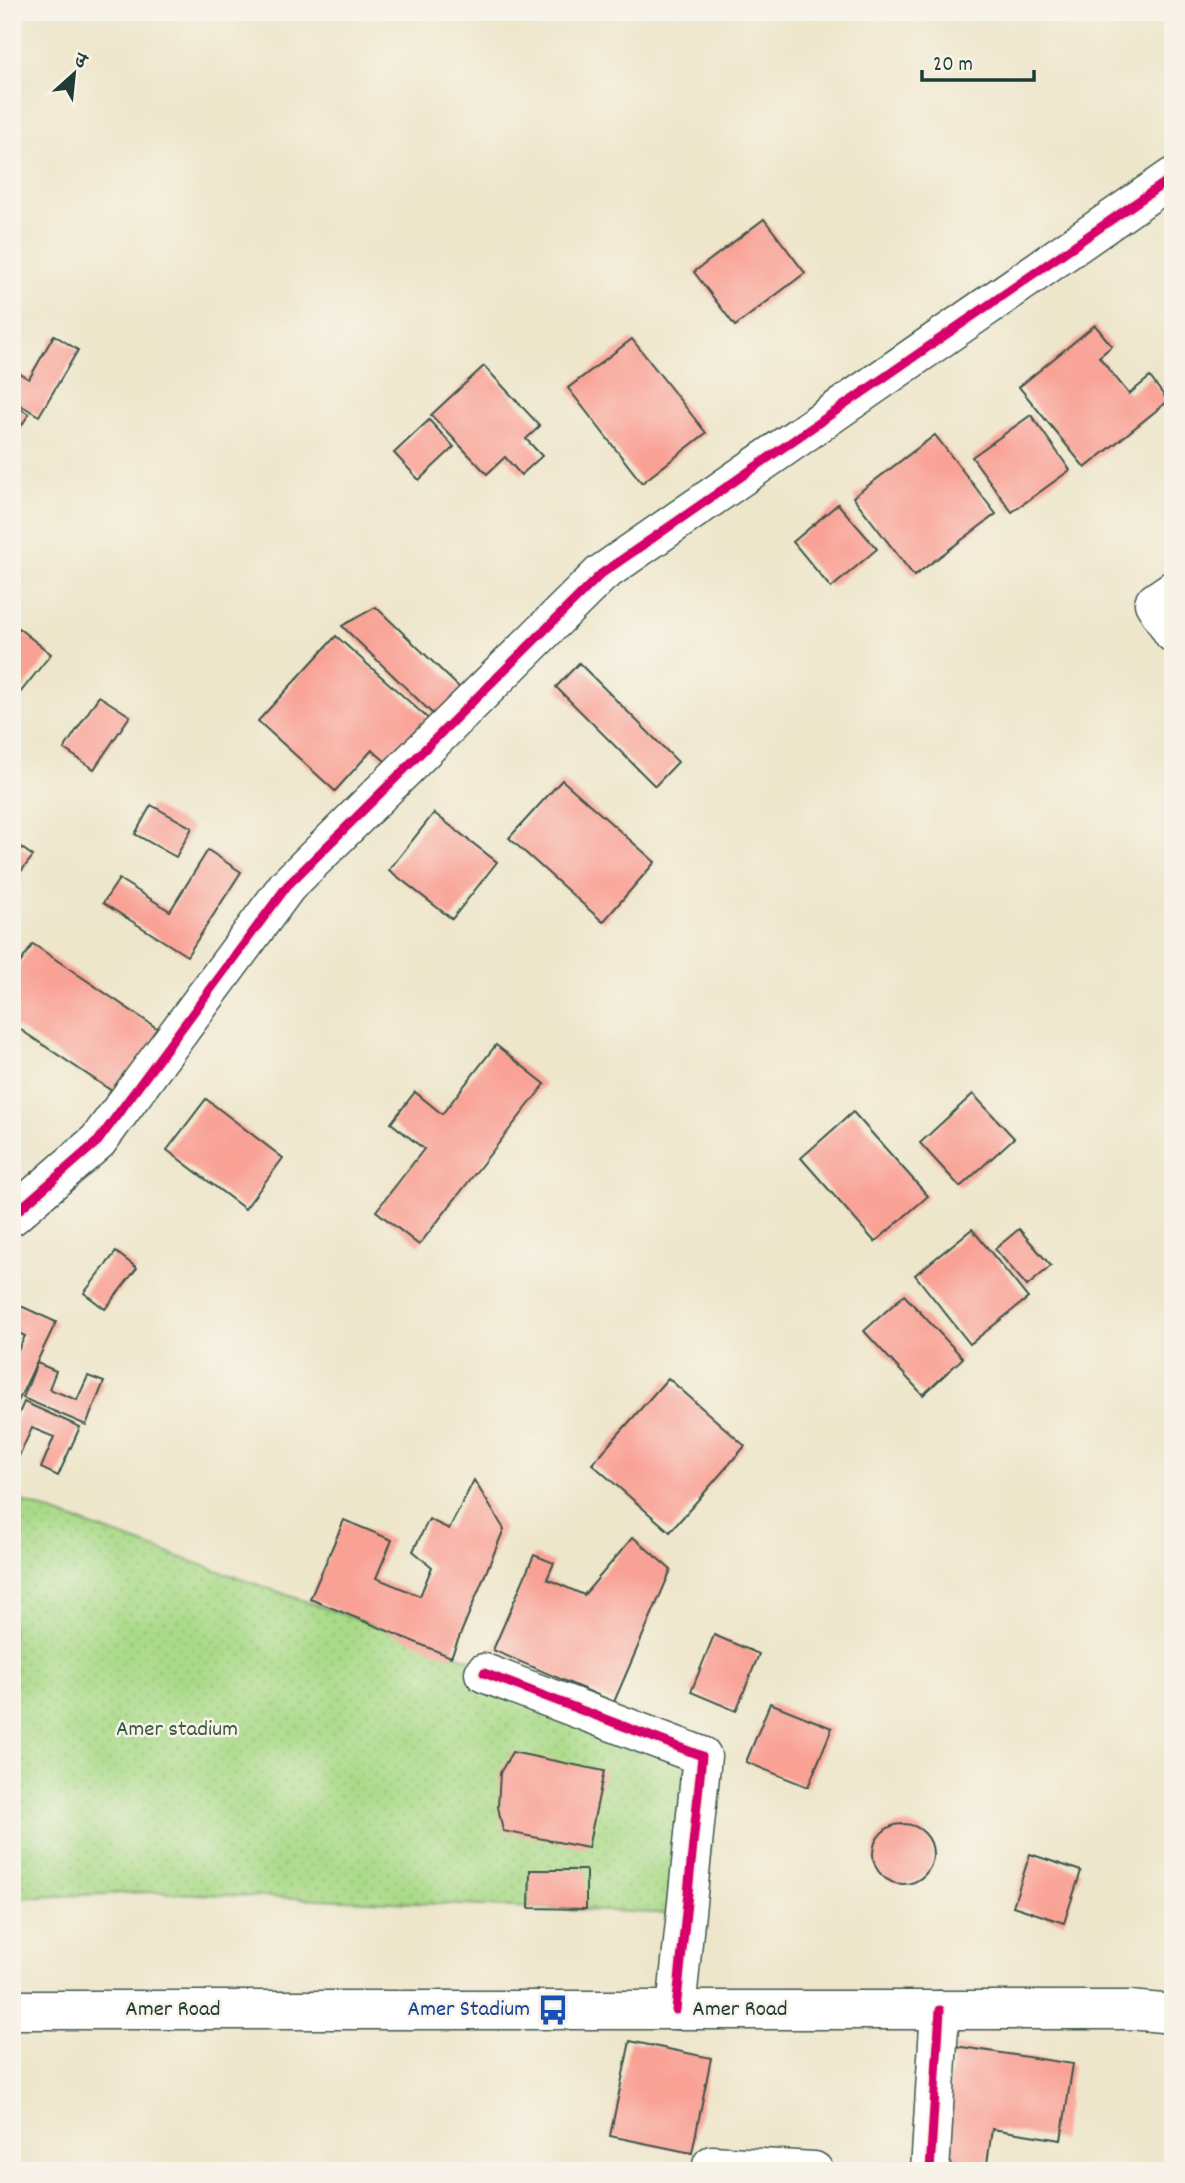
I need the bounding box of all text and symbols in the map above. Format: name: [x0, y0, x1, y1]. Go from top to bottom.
north arrow: [38, 38, 108, 108]
scale bar: [922, 38, 1034, 82]
text: उ: [68, 47, 92, 77]
text: 20 m: [933, 51, 973, 81]
park label: Amer stadium: [116, 1714, 238, 1747]
bus stop icon: Amer Stadium: [536, 1993, 570, 2027]
street label: Amer Road: [125, 1994, 221, 2027]
place label: Amer Stadium: [408, 1994, 530, 2027]
street label: Amer Road: [692, 1994, 788, 2027]

